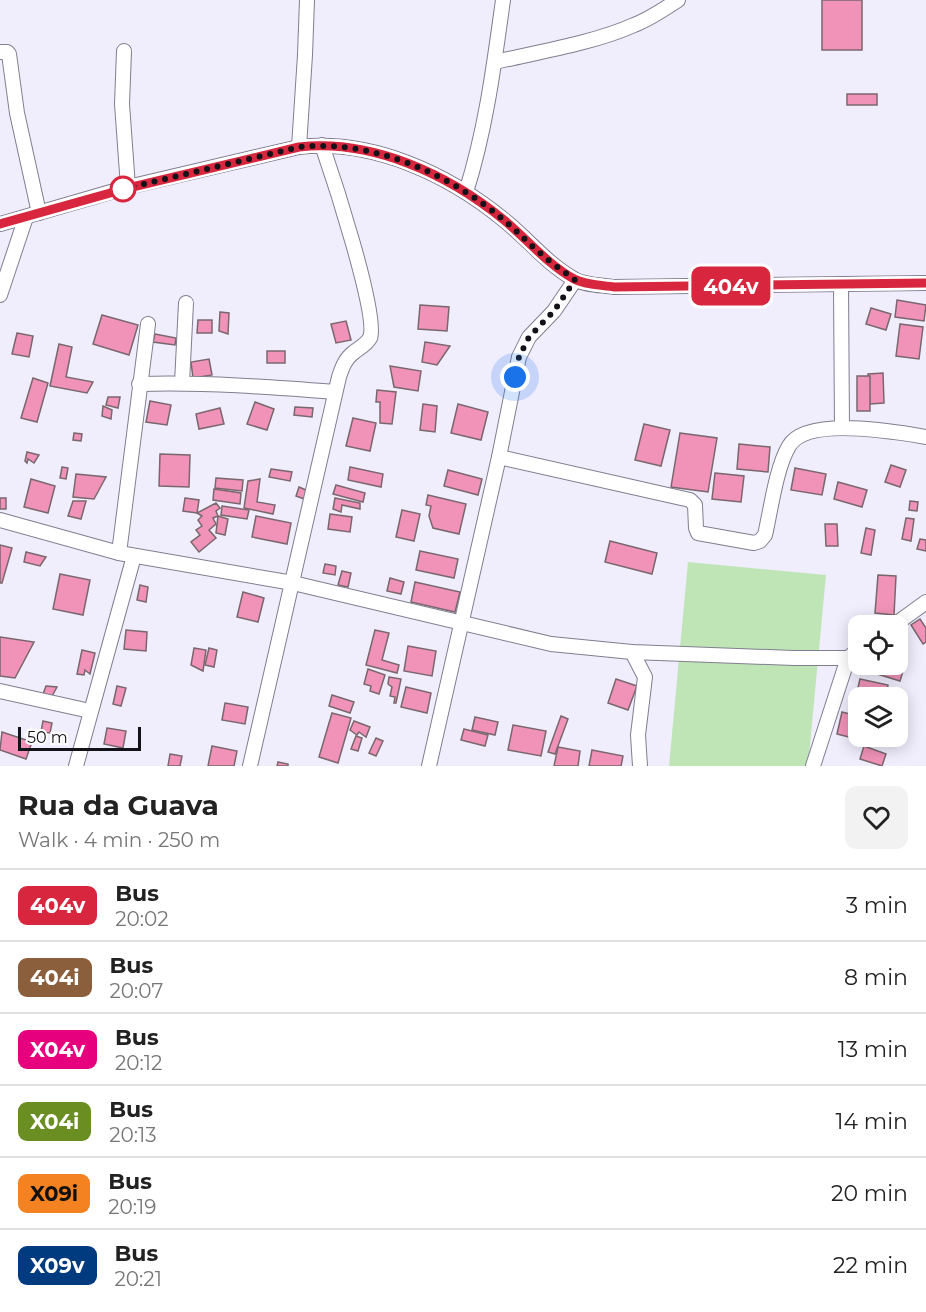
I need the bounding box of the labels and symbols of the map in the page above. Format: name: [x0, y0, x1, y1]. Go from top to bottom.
unlabelled marker: [110, 176, 136, 202]
line badge: 404v: [689, 266, 773, 306]
your location: [500, 362, 530, 392]
scale bar: [18, 724, 141, 752]

